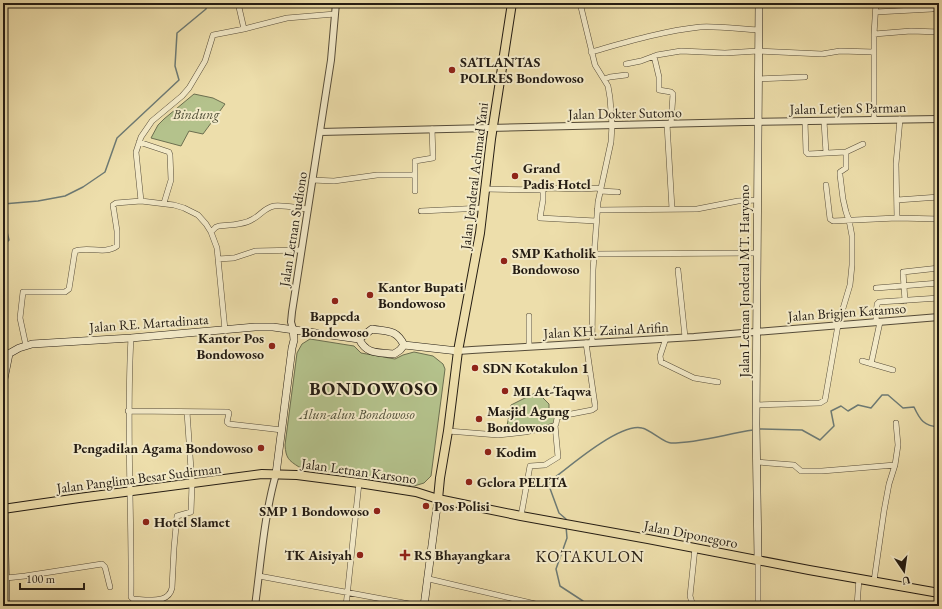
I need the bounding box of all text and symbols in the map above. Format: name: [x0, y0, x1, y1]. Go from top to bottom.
place label: SATLANTAS POLRES Bondowoso: [460, 53, 584, 87]
marker: SATLANTAS POLRES Bondowoso: [447, 65, 457, 75]
street label: Jalan Letjen S Parman: [788, 98, 907, 118]
street label: Jalan Jenderal Achmad Yani: [456, 101, 492, 252]
street label: Jalan Dokter Sutomo: [567, 103, 682, 123]
park label: Bindung: [172, 105, 220, 123]
place label: Grand Padis Hotel: [523, 159, 591, 193]
street label: Jalan Letnan Sudiono: [275, 170, 311, 289]
marker: Grand Padis Hotel: [510, 171, 520, 181]
street label: Jalan Letnan Jenderal MT. Haryono: [735, 185, 753, 378]
place label: SMP Katholik Bondowoso: [512, 244, 596, 278]
marker: SMP Katholik Bondowoso: [499, 256, 509, 266]
place label: Kantor Bupati Bondowoso: [378, 278, 464, 312]
marker: Kantor Bupati Bondowoso: [365, 290, 375, 300]
marker: Bappeda Bondowoso: [330, 296, 340, 306]
street label: Jalan Brigjen Katamso: [786, 299, 907, 325]
place label: Bappeda Bondowoso: [301, 307, 369, 341]
street label: Jalan RE. Martadinata: [88, 310, 210, 336]
street label: Jalan KH. Zainal Arifin: [542, 318, 670, 342]
place label: Kantor Pos Bondowoso: [197, 329, 264, 363]
marker: Kantor Pos Bondowoso: [267, 341, 277, 351]
place label: SDN Kotakulon 1: [483, 359, 589, 377]
marker: SDN Kotakulon 1: [470, 363, 480, 373]
district label: BONDOWOSO: [309, 377, 439, 400]
place label: MI At-Taqwa: [513, 382, 592, 400]
marker: MI At-Taqwa: [500, 386, 510, 396]
place label: Masjid Agung Bondowoso: [487, 402, 570, 436]
park label: Alun-alun Bondowoso: [298, 405, 415, 423]
marker: Masjid Agung Bondowoso: [474, 414, 484, 424]
place label: Pengadilan Agama Bondowoso: [73, 439, 253, 457]
marker: Pengadilan Agama Bondowoso: [256, 443, 266, 453]
place label: Kodim: [496, 443, 537, 461]
marker: Kodim: [483, 447, 493, 457]
street label: Jalan Letnan Karsono: [299, 454, 418, 488]
street label: Jalan Panglima Besar Sudirman: [55, 459, 223, 497]
place label: Gelora PELITA: [477, 473, 568, 491]
marker: Gelora PELITA: [464, 477, 474, 487]
place label: Pos Polisi: [434, 497, 490, 515]
marker: Pos Polisi: [421, 501, 431, 511]
place label: SMP 1 Bondowoso: [259, 502, 369, 520]
marker: SMP 1 Bondowoso: [372, 506, 382, 516]
place label: Hotel Slamet: [154, 513, 231, 531]
street label: Jalan Diponegoro: [642, 516, 739, 552]
marker: Hotel Slamet: [141, 517, 151, 527]
place label: TK Aisiyah: [285, 546, 352, 564]
place label: RS Bhayangkara: [414, 546, 511, 564]
district label: KOTAKULON: [535, 546, 645, 567]
marker: RS Bhayangkara: [399, 549, 411, 561]
marker: TK Aisiyah: [355, 550, 365, 560]
north arrow: [884, 551, 924, 591]
scale bar: [20, 565, 84, 591]
text: 100 m: [26, 571, 56, 587]
text: U: [900, 573, 912, 589]

